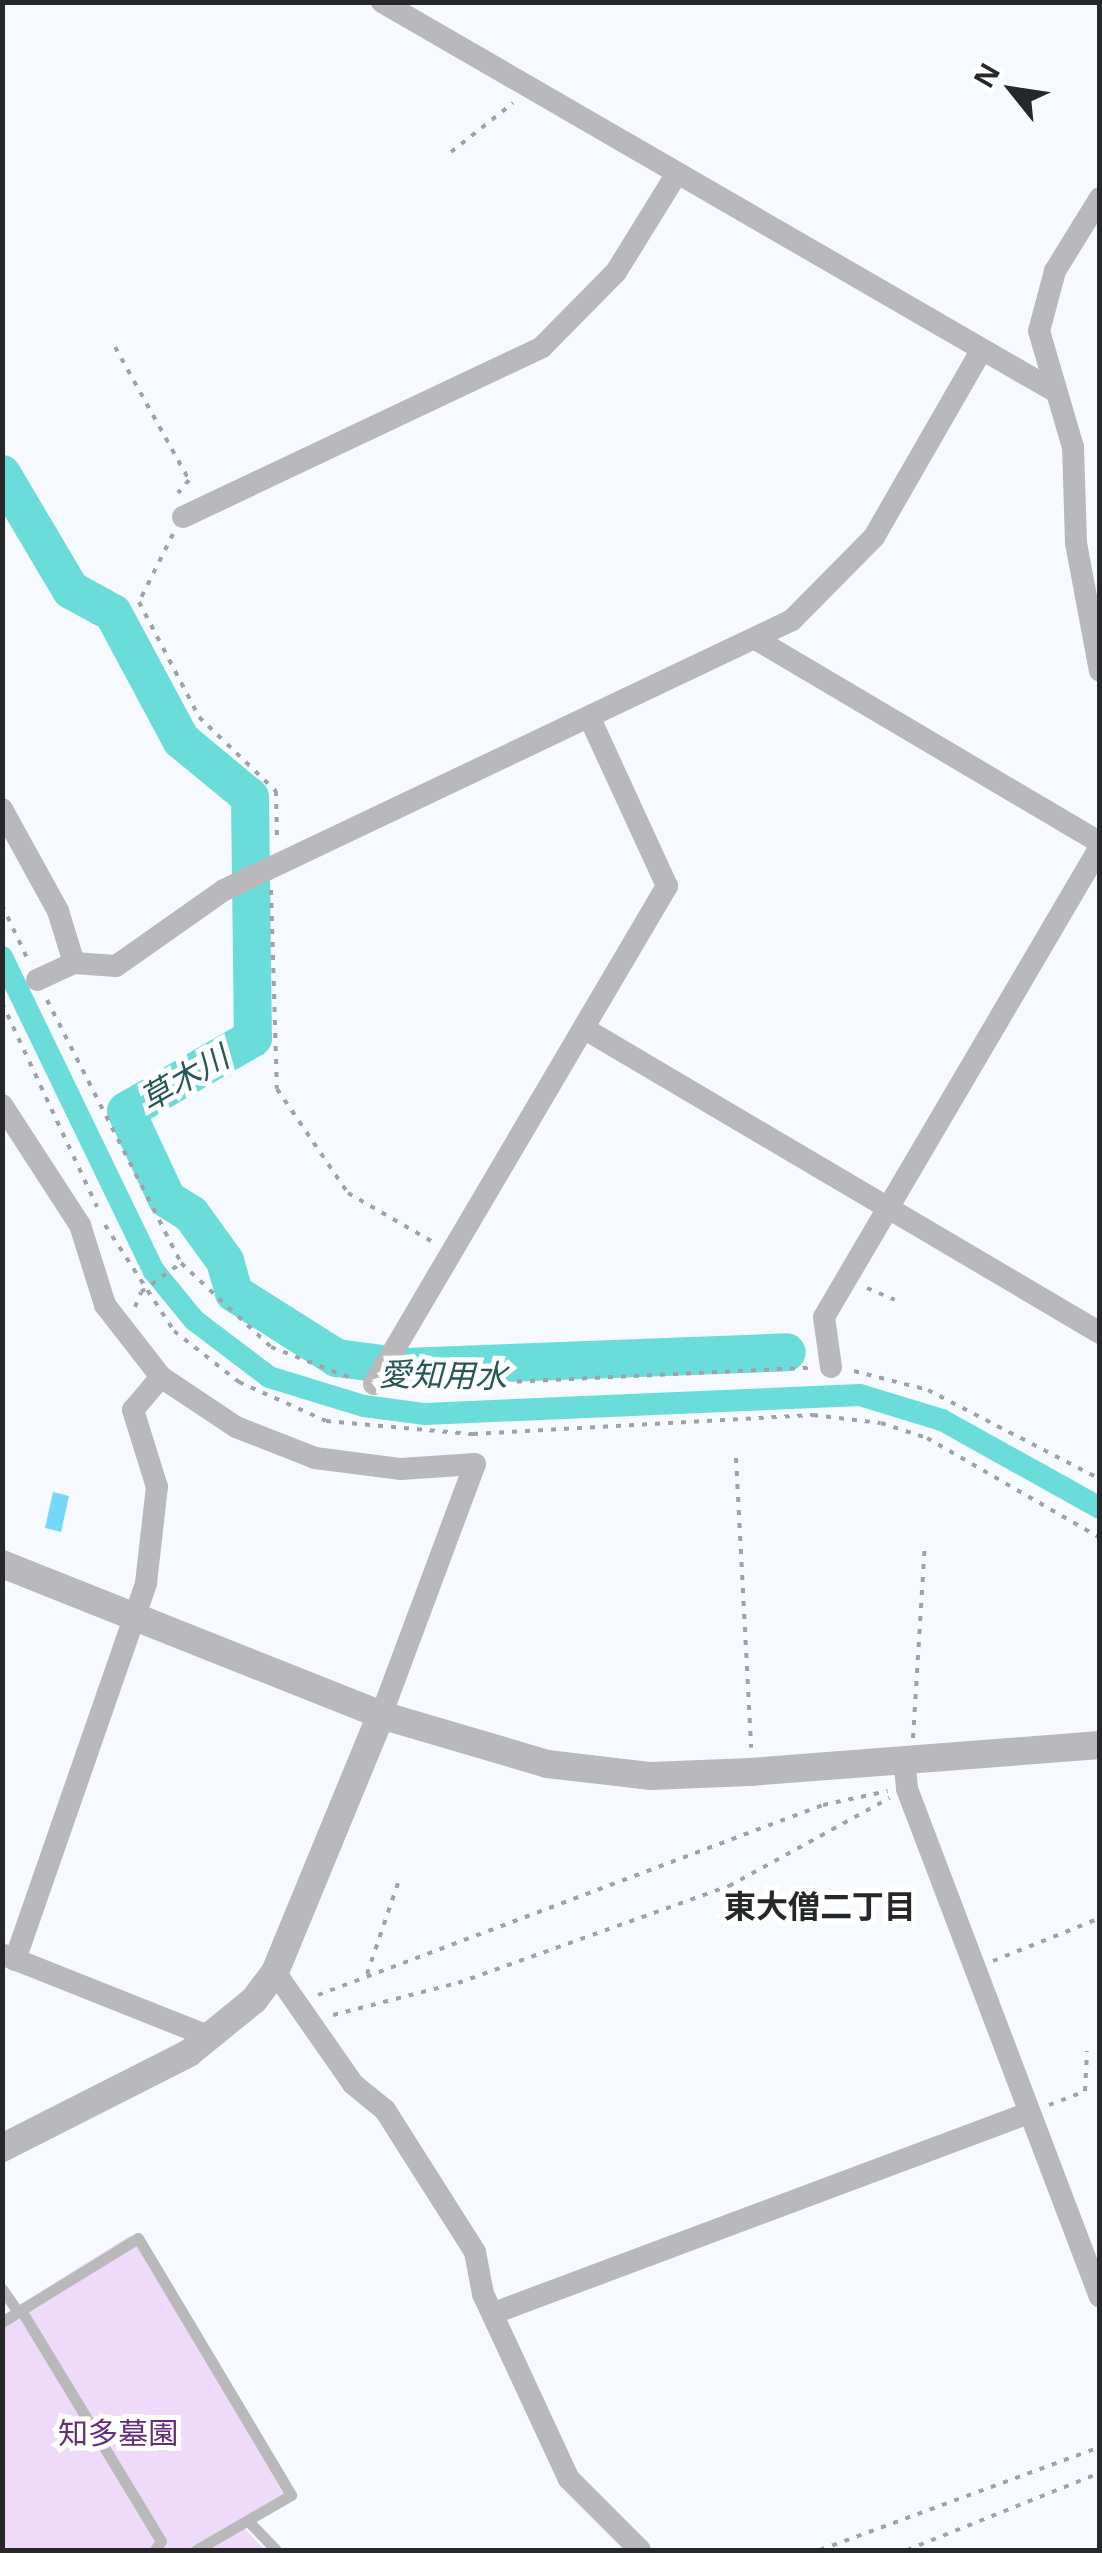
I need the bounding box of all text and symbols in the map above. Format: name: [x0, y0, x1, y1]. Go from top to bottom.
north arrow: [962, 40, 1062, 140]
text: N: [964, 56, 1008, 94]
water label: 草木川: [133, 1037, 235, 1119]
water label: 愛知用水: [379, 1355, 507, 1395]
district label: 東大僧二丁目: [724, 1887, 916, 1925]
park label: 知多墓園: [58, 2415, 178, 2451]

